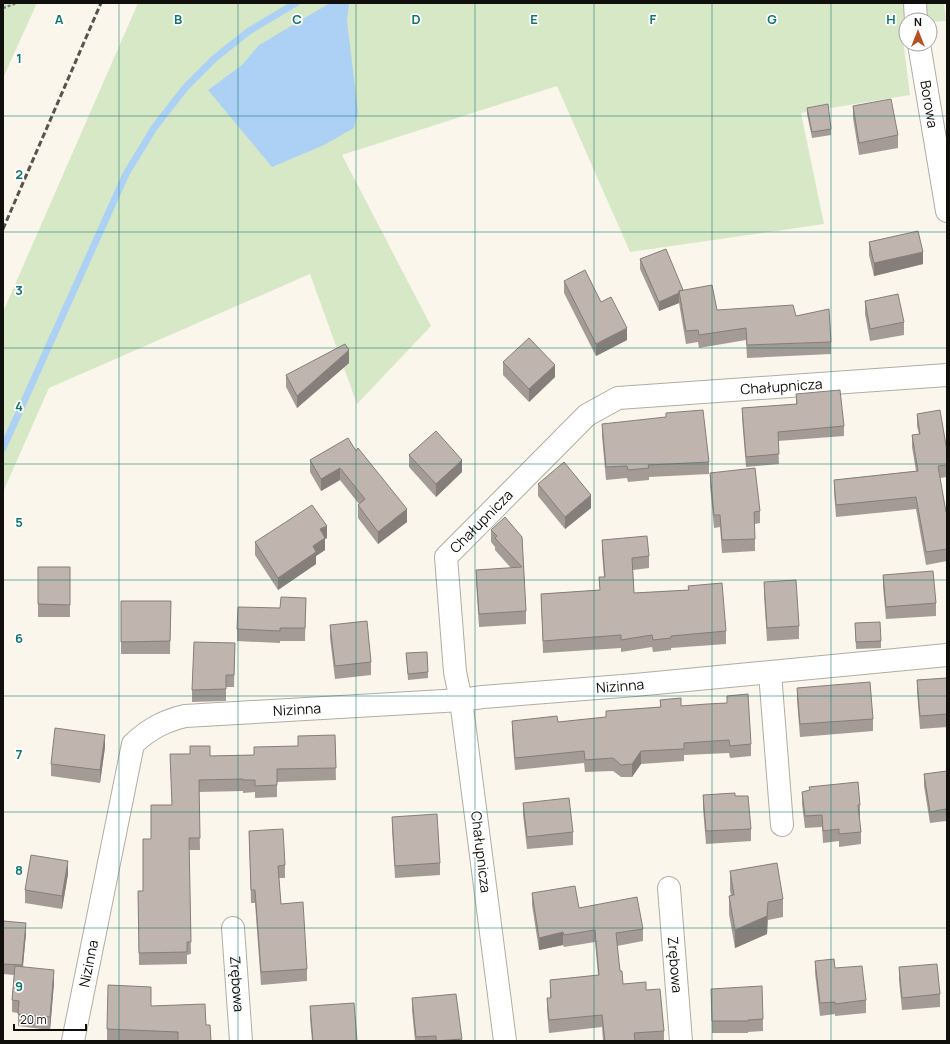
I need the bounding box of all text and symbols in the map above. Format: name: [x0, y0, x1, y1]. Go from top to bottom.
text: A: [55, 10, 64, 28]
text: B: [174, 10, 182, 28]
text: C: [292, 10, 302, 28]
text: D: [411, 10, 421, 28]
text: E: [530, 10, 538, 28]
text: F: [650, 10, 657, 28]
text: G: [767, 10, 777, 28]
text: H: [886, 10, 896, 28]
north arrow: [898, 12, 938, 52]
text: N: [914, 14, 922, 29]
text: 1: [16, 49, 22, 67]
street label: Borowa: [916, 79, 943, 129]
text: 2: [15, 165, 23, 183]
text: 3: [15, 281, 23, 299]
street label: Chałupnicza: [740, 374, 823, 398]
text: 4: [15, 397, 23, 415]
street label: Chałupnicza: [445, 485, 517, 557]
text: 5: [15, 513, 23, 531]
text: 6: [15, 629, 23, 647]
street label: Nizinna: [595, 674, 645, 697]
street label: Nizinna: [272, 698, 322, 720]
text: 7: [16, 745, 23, 763]
street label: Chałupnicza: [467, 810, 496, 894]
text: 8: [15, 861, 23, 879]
street label: Zrębowa: [664, 936, 687, 994]
street label: Nizinna: [74, 938, 102, 989]
street label: Zrębowa: [226, 955, 249, 1013]
text: 9: [15, 977, 23, 995]
scale bar: [14, 1006, 86, 1032]
text: 20 m: [20, 1011, 47, 1028]

